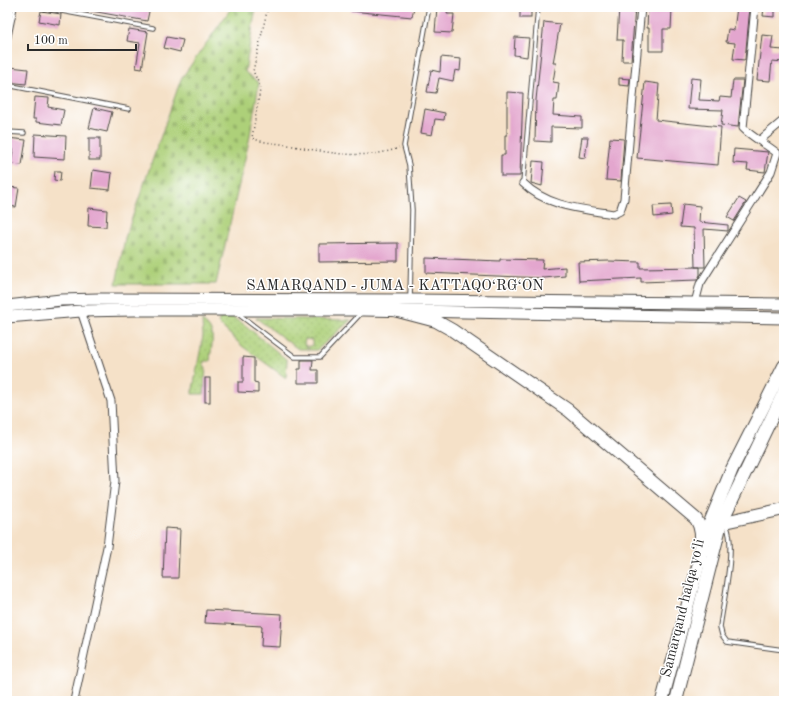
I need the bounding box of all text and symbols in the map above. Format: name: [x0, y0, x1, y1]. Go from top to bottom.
scale bar: [28, 26, 136, 52]
text: 100 m: [34, 35, 68, 47]
street label: SAMARQAND - JUMA - KATTAQO‘RG‘ON: [246, 279, 544, 294]
street label: Samarqand halqa yoʻli: [659, 538, 708, 679]

